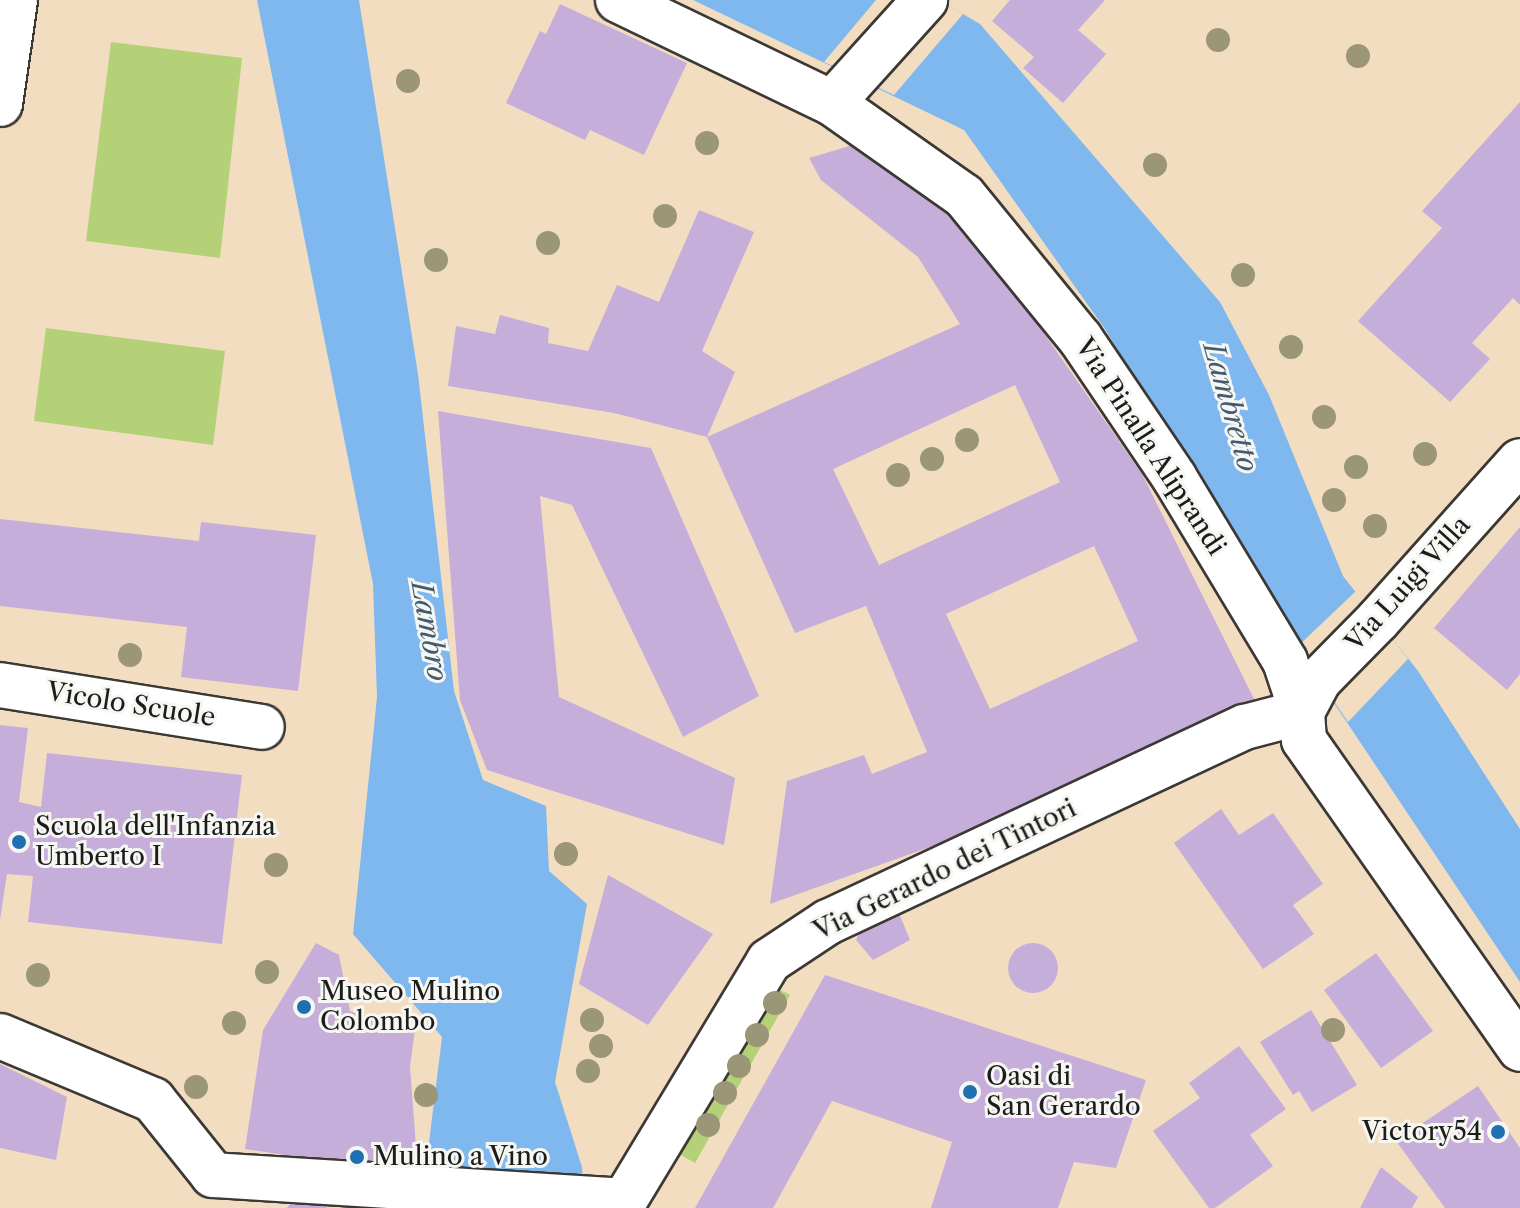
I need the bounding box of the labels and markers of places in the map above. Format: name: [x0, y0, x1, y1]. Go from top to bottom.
place label: Scuola dell'Infanzia Umberto I: [35, 811, 276, 872]
marker: Scuola dell'Infanzia Umberto I: [10, 833, 28, 851]
place label: Museo Mulino Colombo: [320, 976, 500, 1038]
marker: Museo Mulino Colombo: [295, 998, 313, 1016]
place label: Oasi di San Gerardo: [986, 1061, 1141, 1122]
marker: Oasi di San Gerardo: [961, 1083, 979, 1101]
place label: Victory54: [1362, 1116, 1482, 1148]
marker: Victory54: [1489, 1123, 1507, 1141]
place label: Mulino a Vino: [373, 1141, 549, 1173]
marker: Mulino a Vino: [348, 1148, 366, 1166]

